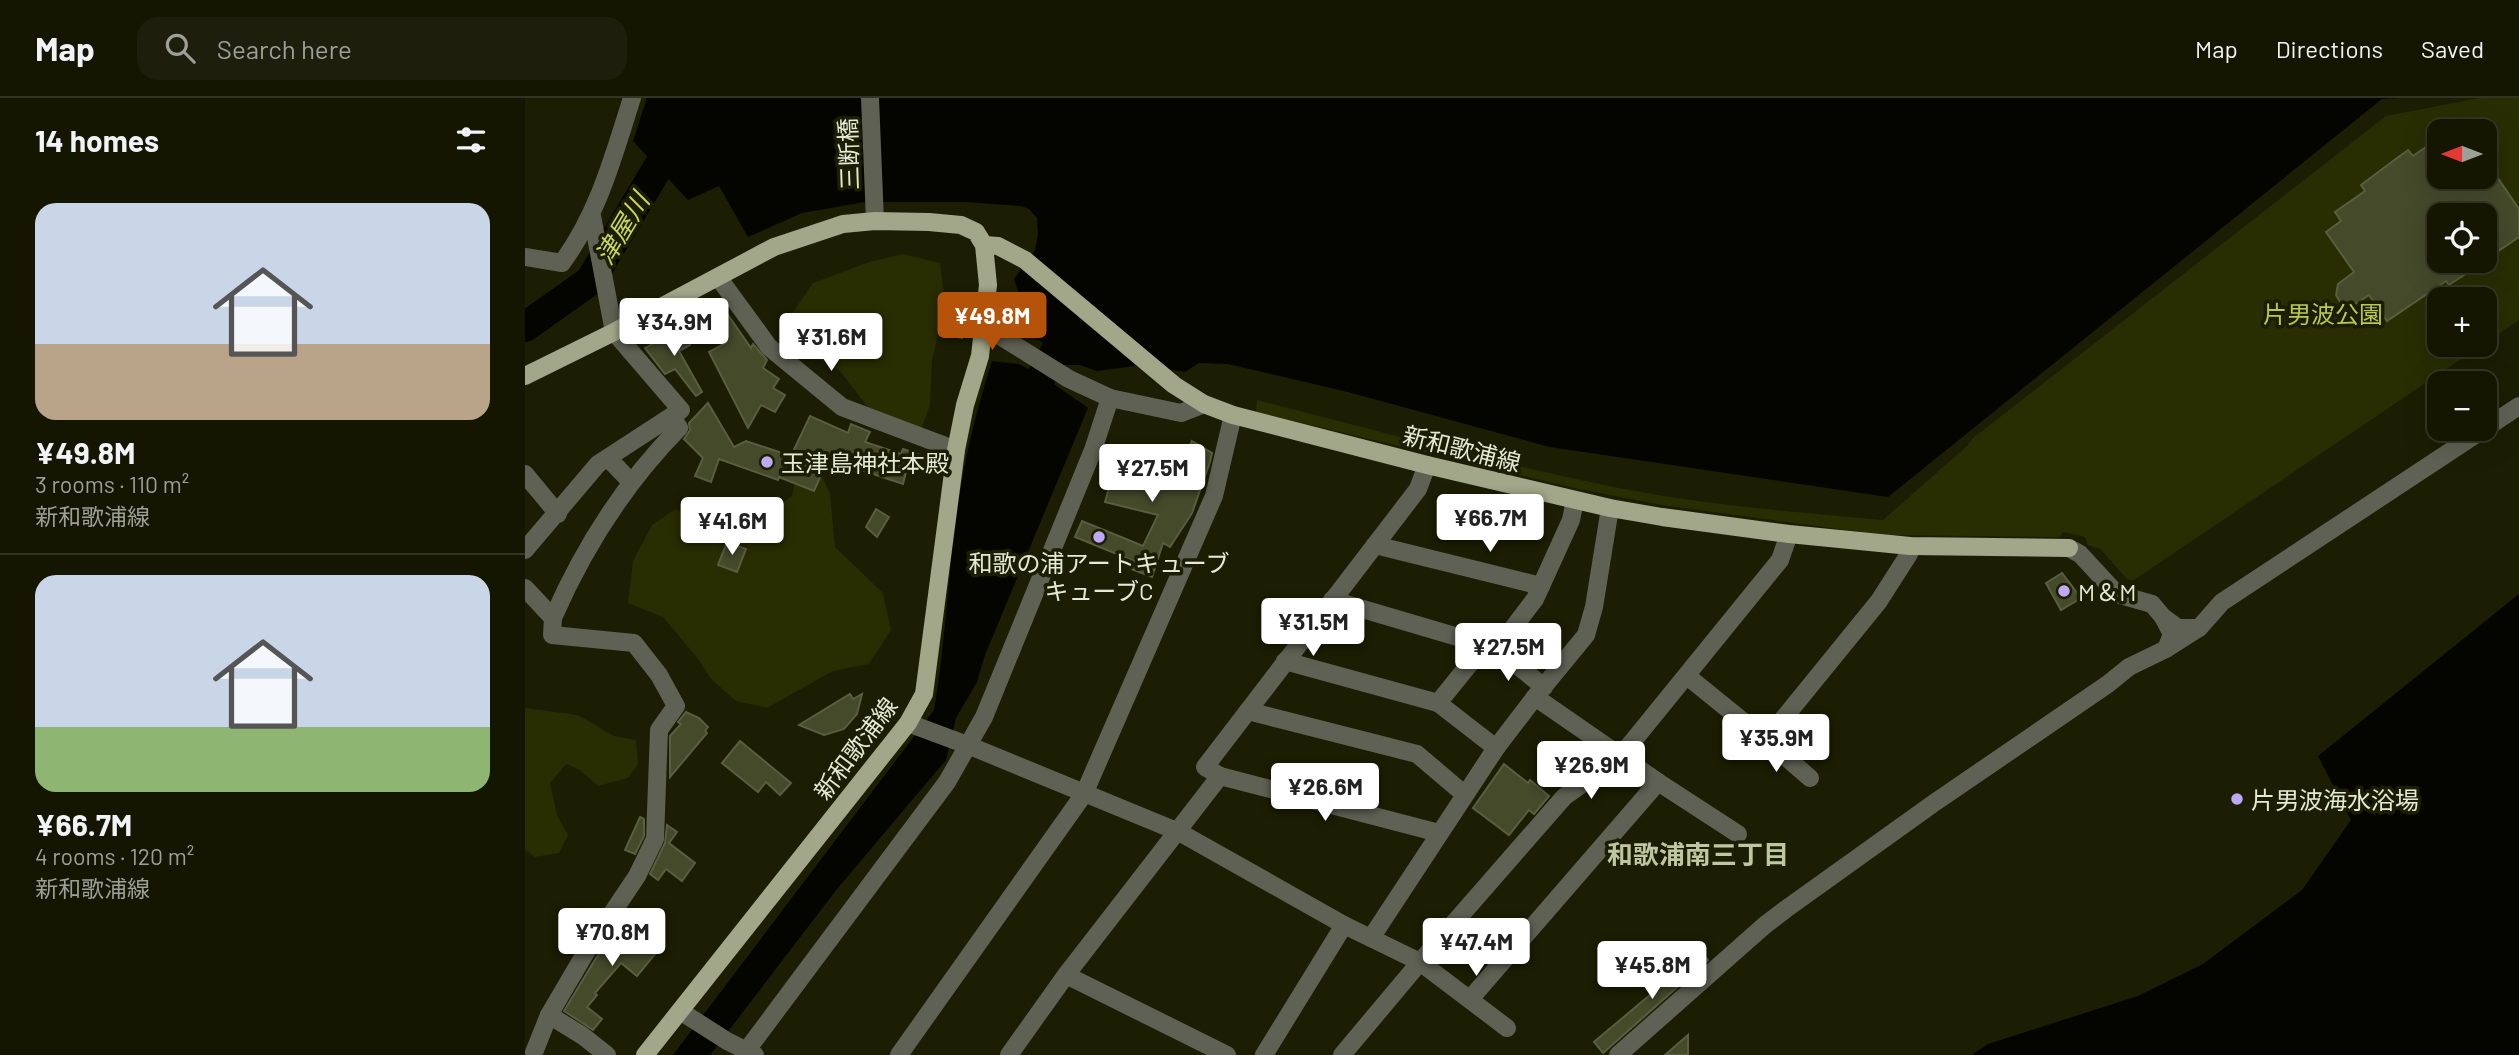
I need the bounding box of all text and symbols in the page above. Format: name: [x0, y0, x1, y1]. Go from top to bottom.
search box: [137, 17, 627, 80]
text: Map: [35, 28, 95, 68]
icon: search: [161, 29, 199, 67]
text: Search here: [217, 33, 352, 64]
text: Map: [2195, 34, 2238, 63]
text: Directions: [2276, 34, 2383, 63]
text: Saved: [2421, 34, 2484, 63]
street label: 三断橋: [832, 118, 864, 190]
north arrow: [2427, 119, 2497, 189]
map controls: [2427, 119, 2497, 441]
icon: filters: [452, 121, 490, 159]
text: 14 homes: [35, 122, 159, 158]
water label: 津屋川: [588, 184, 656, 269]
button: locate: [2427, 203, 2497, 273]
icon: home: [200, 249, 326, 375]
button: +: [2427, 287, 2497, 357]
pin: ¥49.8M: [935, 292, 1049, 352]
pin: ¥34.9M: [617, 299, 731, 358]
park label: 片男波公園: [2263, 299, 2383, 328]
text: ¥49.8M: [953, 301, 1031, 329]
text: ¥34.9M: [636, 307, 712, 335]
pin: ¥31.6M: [774, 314, 888, 373]
text: ¥31.6M: [795, 322, 867, 350]
button: −: [2427, 371, 2497, 441]
street label: 新和歌浦線: [1400, 419, 1524, 477]
text: ¥49.8M: [35, 434, 135, 470]
pin: ¥27.5M: [1095, 444, 1209, 504]
place label: 玉津島神社本殿: [781, 448, 949, 477]
text: ¥27.5M: [1115, 453, 1189, 481]
marker: 玉津島神社本殿: [759, 454, 775, 470]
text: 3 rooms · 110 m²: [35, 470, 189, 498]
pin: ¥66.7M: [1433, 494, 1547, 554]
pin: ¥41.6M: [675, 498, 789, 557]
text: 新和歌浦線: [35, 502, 150, 530]
text: ¥66.7M: [1453, 503, 1527, 531]
text: ¥41.6M: [697, 506, 767, 534]
marker: 和歌の浦アートキューブ キューブC: [1091, 529, 1107, 545]
place label: 和歌の浦アートキューブ キューブC: [968, 548, 1230, 605]
place label: M＆M: [2078, 577, 2136, 606]
marker: M＆M: [2056, 583, 2072, 599]
pin: ¥31.5M: [1256, 598, 1370, 658]
text: ¥31.5M: [1277, 607, 1349, 635]
icon: home: [200, 621, 326, 747]
pin: ¥27.5M: [1451, 624, 1565, 683]
text: ¥27.5M: [1471, 632, 1545, 660]
street label: 新和歌浦線: [807, 691, 903, 805]
pin: ¥35.9M: [1719, 714, 1833, 774]
text: ¥35.9M: [1738, 723, 1814, 751]
pin: ¥26.9M: [1534, 742, 1648, 801]
text: ¥26.9M: [1553, 750, 1629, 778]
pin: ¥26.6M: [1268, 764, 1382, 823]
text: ¥26.6M: [1287, 772, 1363, 800]
place label: 片男波海水浴場: [2251, 785, 2419, 814]
marker: 片男波海水浴場: [2229, 791, 2245, 807]
text: ¥66.7M: [35, 806, 132, 842]
district label: 和歌浦南三丁目: [1607, 838, 1789, 869]
text: 4 rooms · 120 m²: [35, 842, 194, 870]
text: 新和歌浦線: [35, 874, 150, 902]
pin: ¥70.8M: [555, 908, 669, 968]
text: ¥70.8M: [574, 917, 650, 945]
pin: ¥47.4M: [1419, 918, 1533, 978]
text: ¥47.4M: [1439, 927, 1513, 955]
pin: ¥45.8M: [1595, 942, 1709, 1001]
text: ¥45.8M: [1613, 950, 1691, 978]

